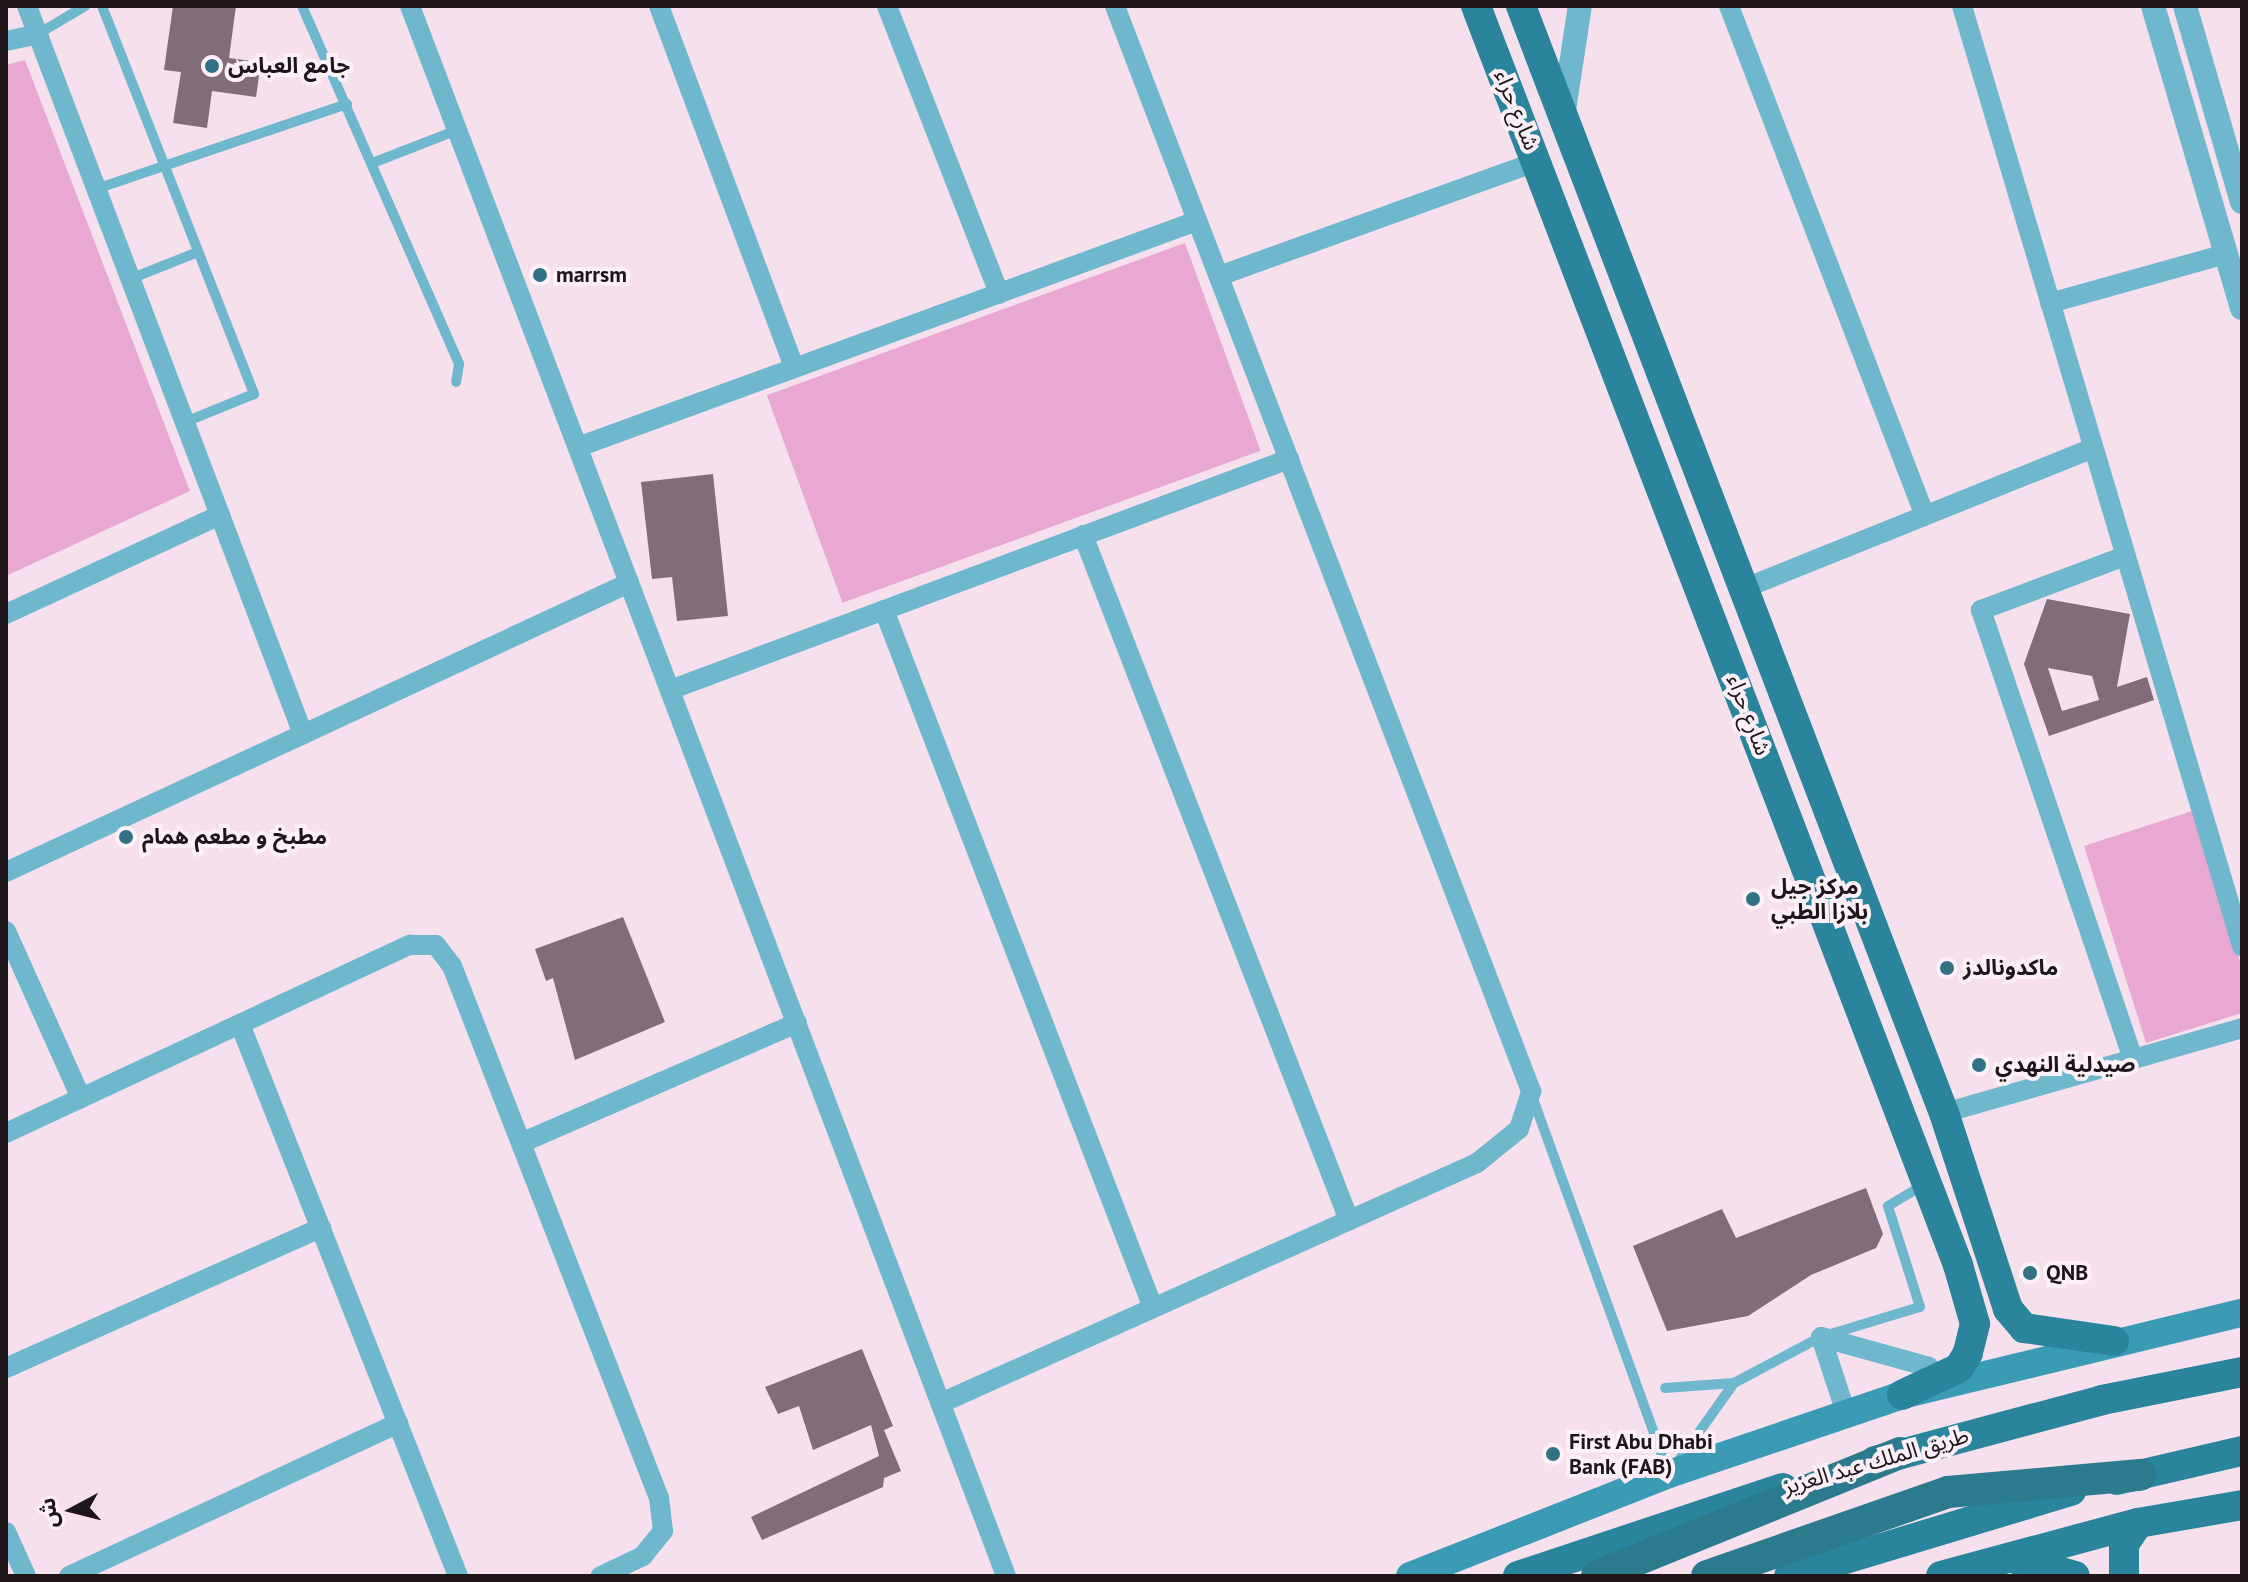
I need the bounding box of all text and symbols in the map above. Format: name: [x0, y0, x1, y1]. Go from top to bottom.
place label: جامع العباس: [228, 53, 350, 79]
marker: جامع العباس: [203, 57, 221, 75]
street label: شارع حراء: [1489, 66, 1545, 154]
place label: marrsm: [556, 262, 627, 288]
marker: marrsm: [531, 266, 549, 284]
street label: شارع حراء: [1722, 671, 1776, 759]
place label: مطبخ و مطعم همام: [142, 824, 327, 850]
marker: مطبخ و مطعم همام: [117, 828, 135, 846]
place label: مركز جيل بلازا الطبي: [1771, 873, 1868, 924]
marker: مركز جيل بلازا الطبي: [1742, 888, 1764, 910]
place label: ماكدونالدز: [1963, 955, 2058, 981]
marker: ماكدونالدز: [1938, 959, 1956, 977]
place label: صيدلية النهدي: [1995, 1052, 2135, 1078]
marker: صيدلية النهدي: [1970, 1056, 1988, 1074]
place label: QNB: [2046, 1260, 2088, 1286]
marker: QNB: [2021, 1264, 2039, 1282]
street label: طريق الملك عبد العزيز: [1780, 1422, 1972, 1500]
place label: First Abu Dhabi Bank (FAB): [1569, 1428, 1714, 1480]
marker: First Abu Dhabi Bank (FAB): [1544, 1445, 1562, 1463]
north arrow: [32, 1470, 112, 1550]
text: ش: [32, 1496, 64, 1530]

